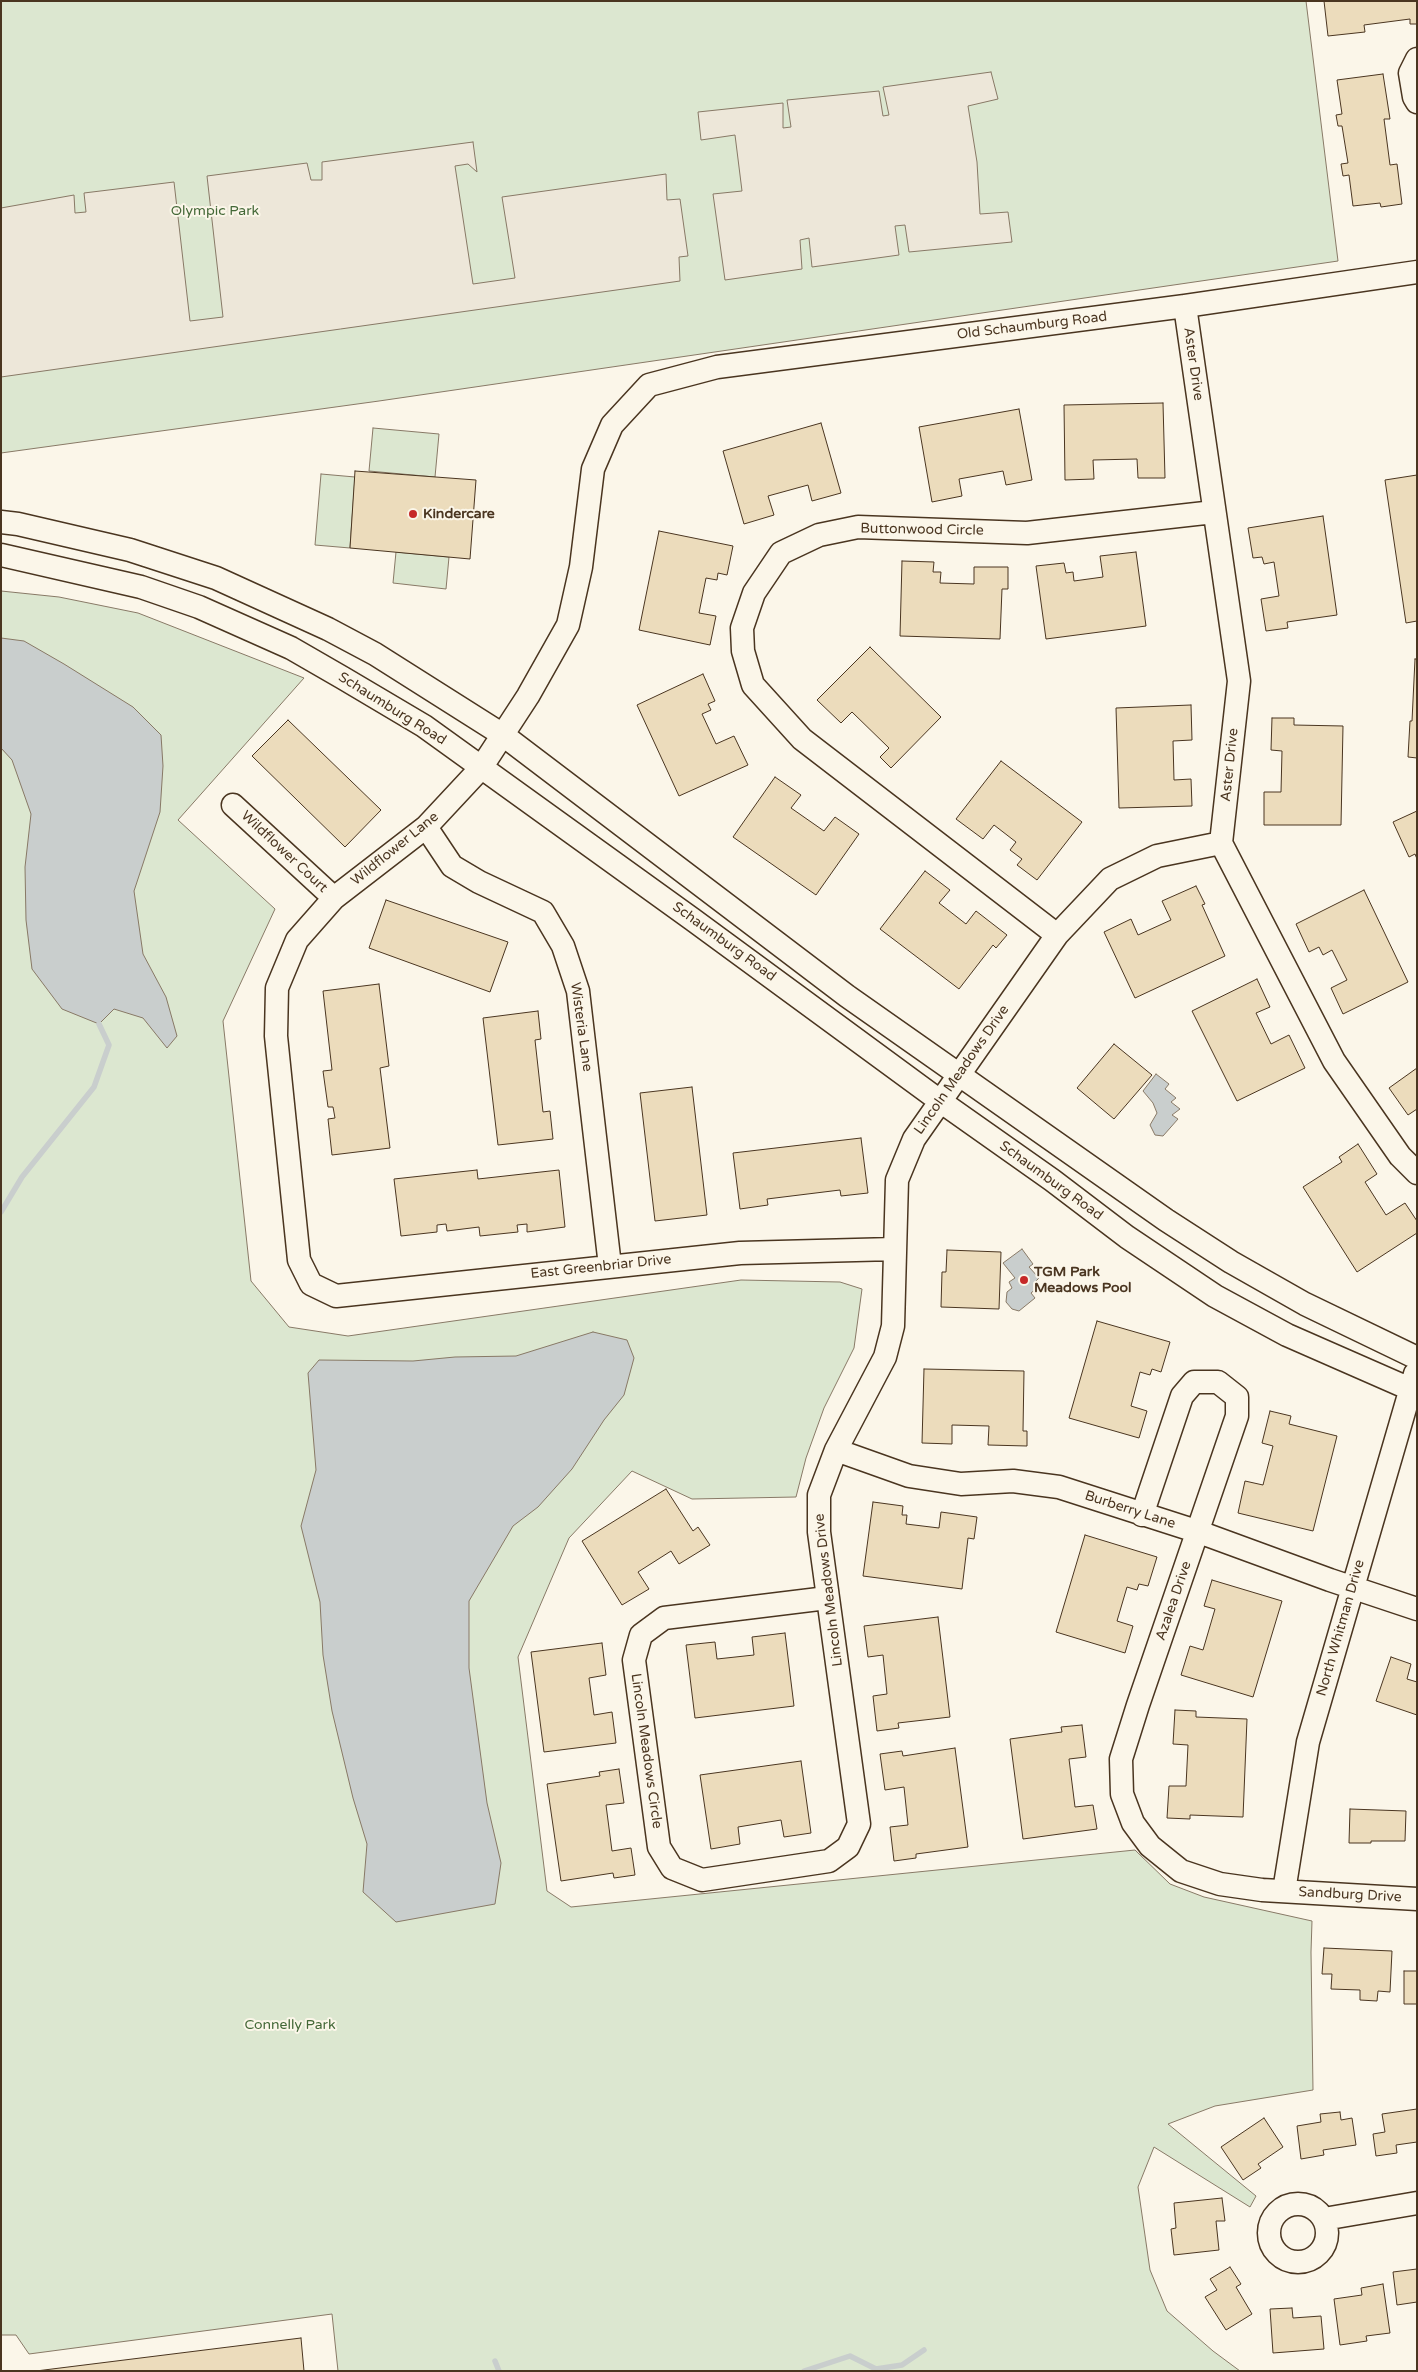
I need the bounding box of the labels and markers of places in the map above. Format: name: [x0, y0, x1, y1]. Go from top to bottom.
place label: Kindercare: [423, 506, 495, 522]
marker: Kindercare: [407, 508, 419, 520]
place label: TGM Park Meadows Pool: [1034, 1264, 1132, 1296]
marker: TGM Park Meadows Pool: [1018, 1274, 1030, 1286]

